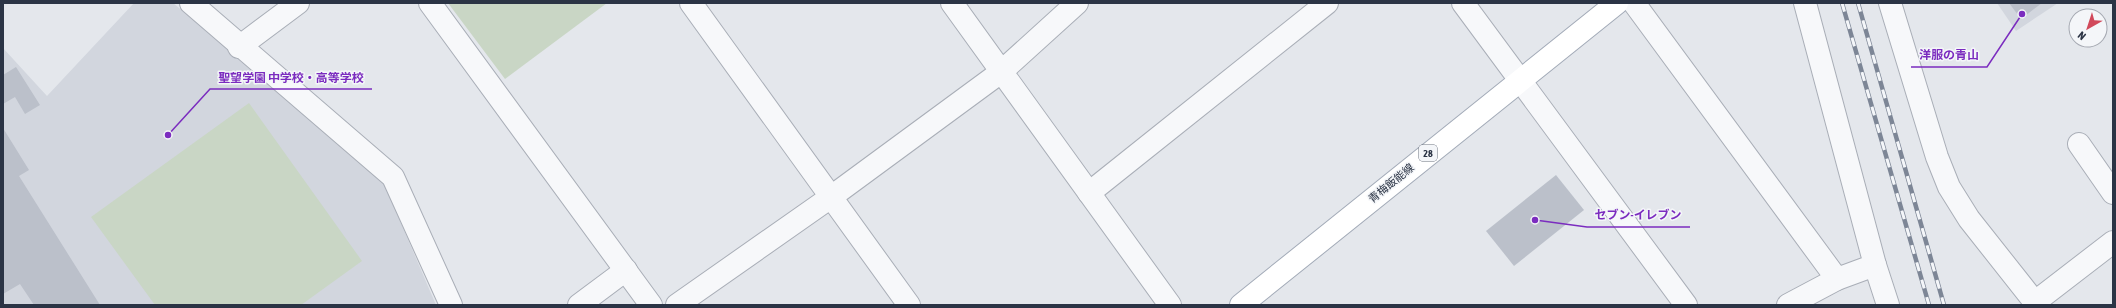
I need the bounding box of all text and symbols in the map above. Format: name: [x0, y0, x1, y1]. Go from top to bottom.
north arrow: [2068, 8, 2108, 48]
text: N: [2075, 29, 2088, 42]
callout: 洋服の青山: [1911, 43, 1987, 67]
text: 洋服の青山: [1919, 48, 1979, 62]
callout: 聖望学園 中学校・高等学校: [210, 65, 372, 89]
text: 聖望学園 中学校・高等学校: [218, 71, 364, 85]
road number: 28: [1419, 145, 1437, 161]
street label: 青梅飯能線: [1366, 161, 1416, 205]
callout: セブン-イレブン: [1587, 203, 1690, 227]
text: セブン-イレブン: [1594, 208, 1682, 222]

